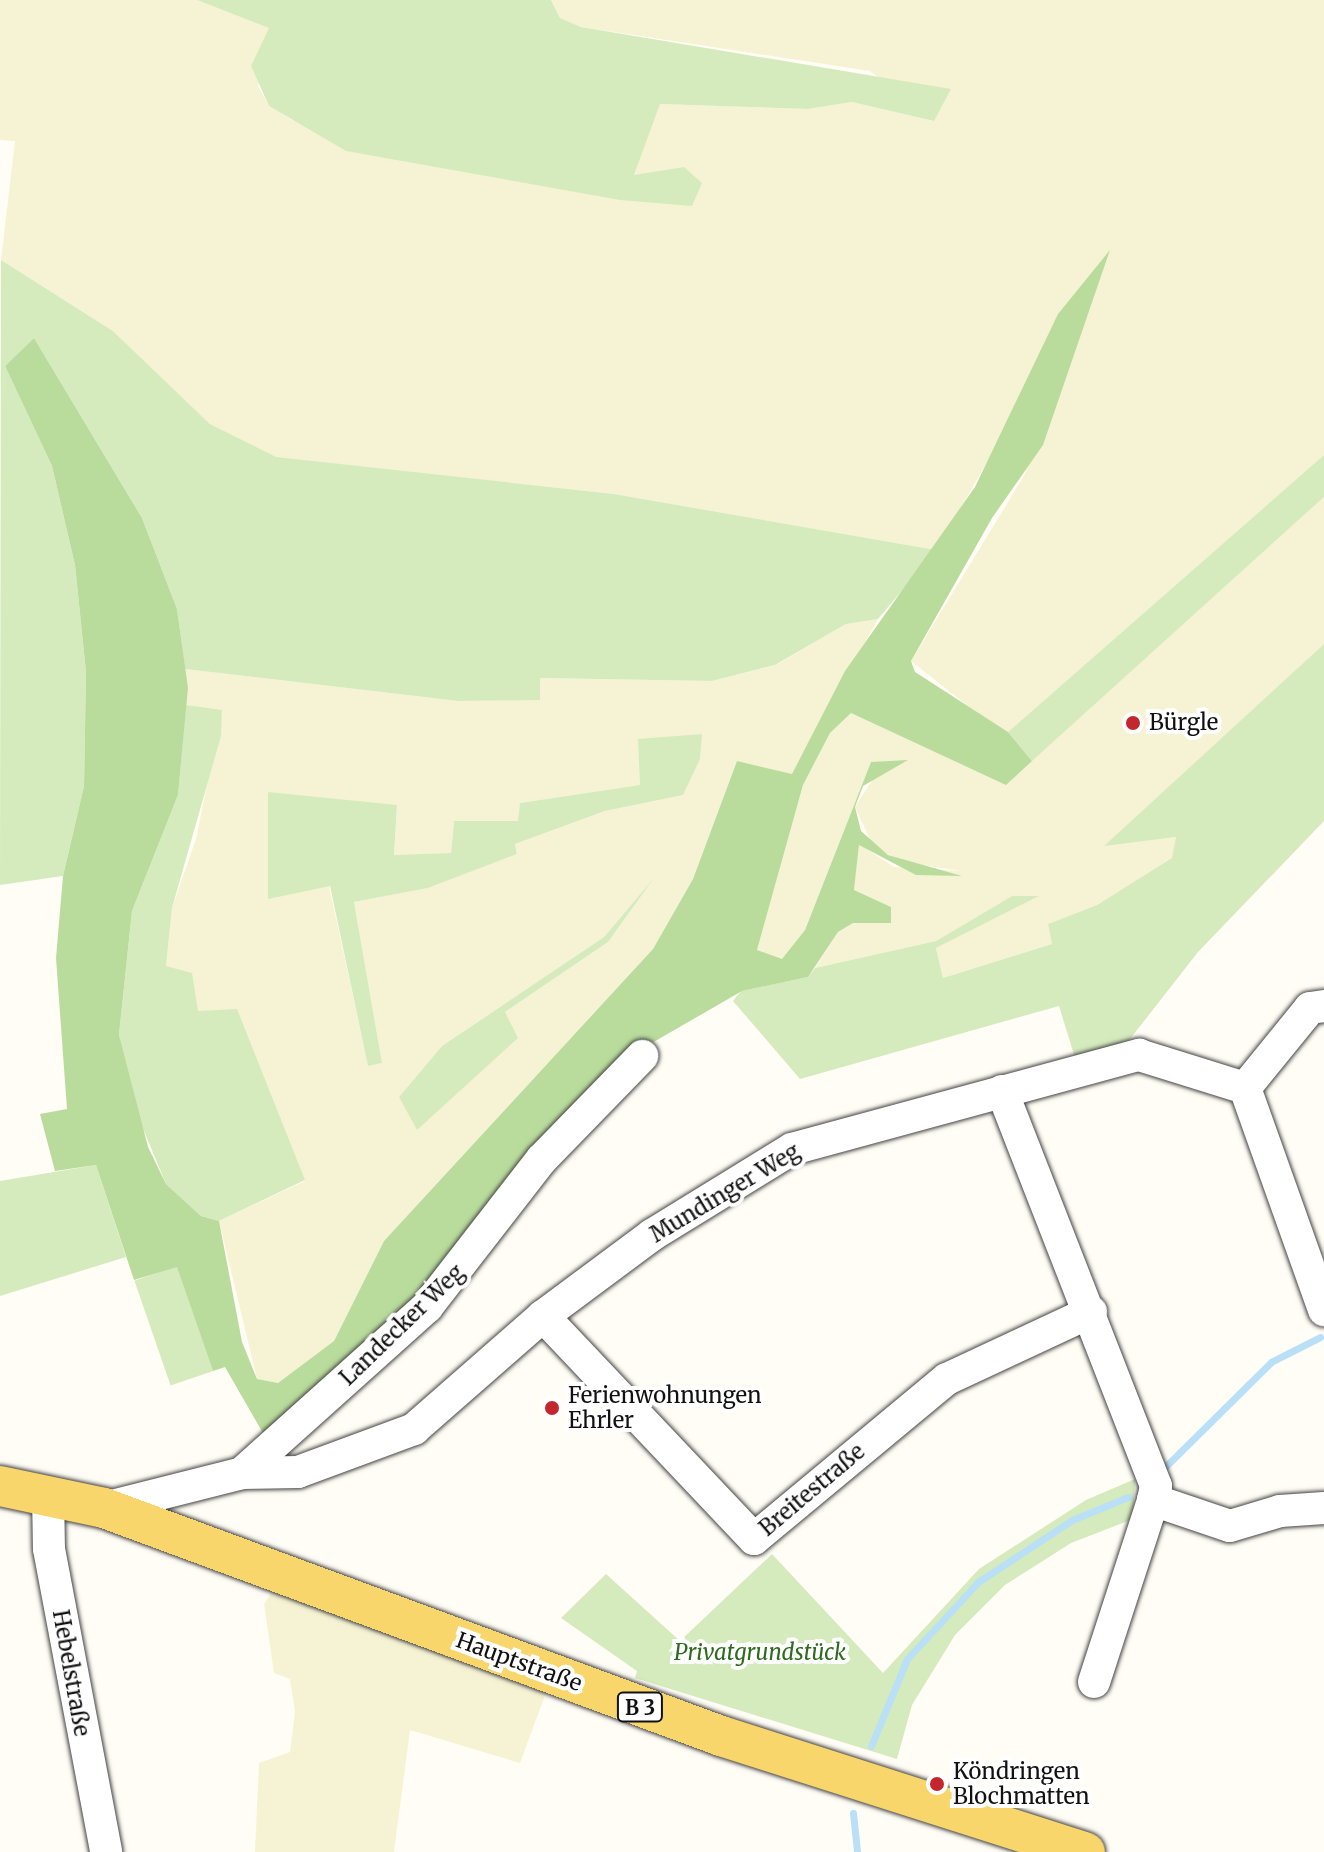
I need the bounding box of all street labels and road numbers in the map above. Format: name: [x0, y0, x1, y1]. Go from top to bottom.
street label: Mundinger Weg: [645, 1138, 805, 1248]
street label: Landecker Weg: [334, 1259, 470, 1391]
street label: Breitestraße: [754, 1438, 870, 1542]
street label: Hebelstraße: [47, 1608, 95, 1738]
street label: Hauptstraße: [453, 1627, 585, 1697]
road number: B 3: [616, 1691, 664, 1723]

